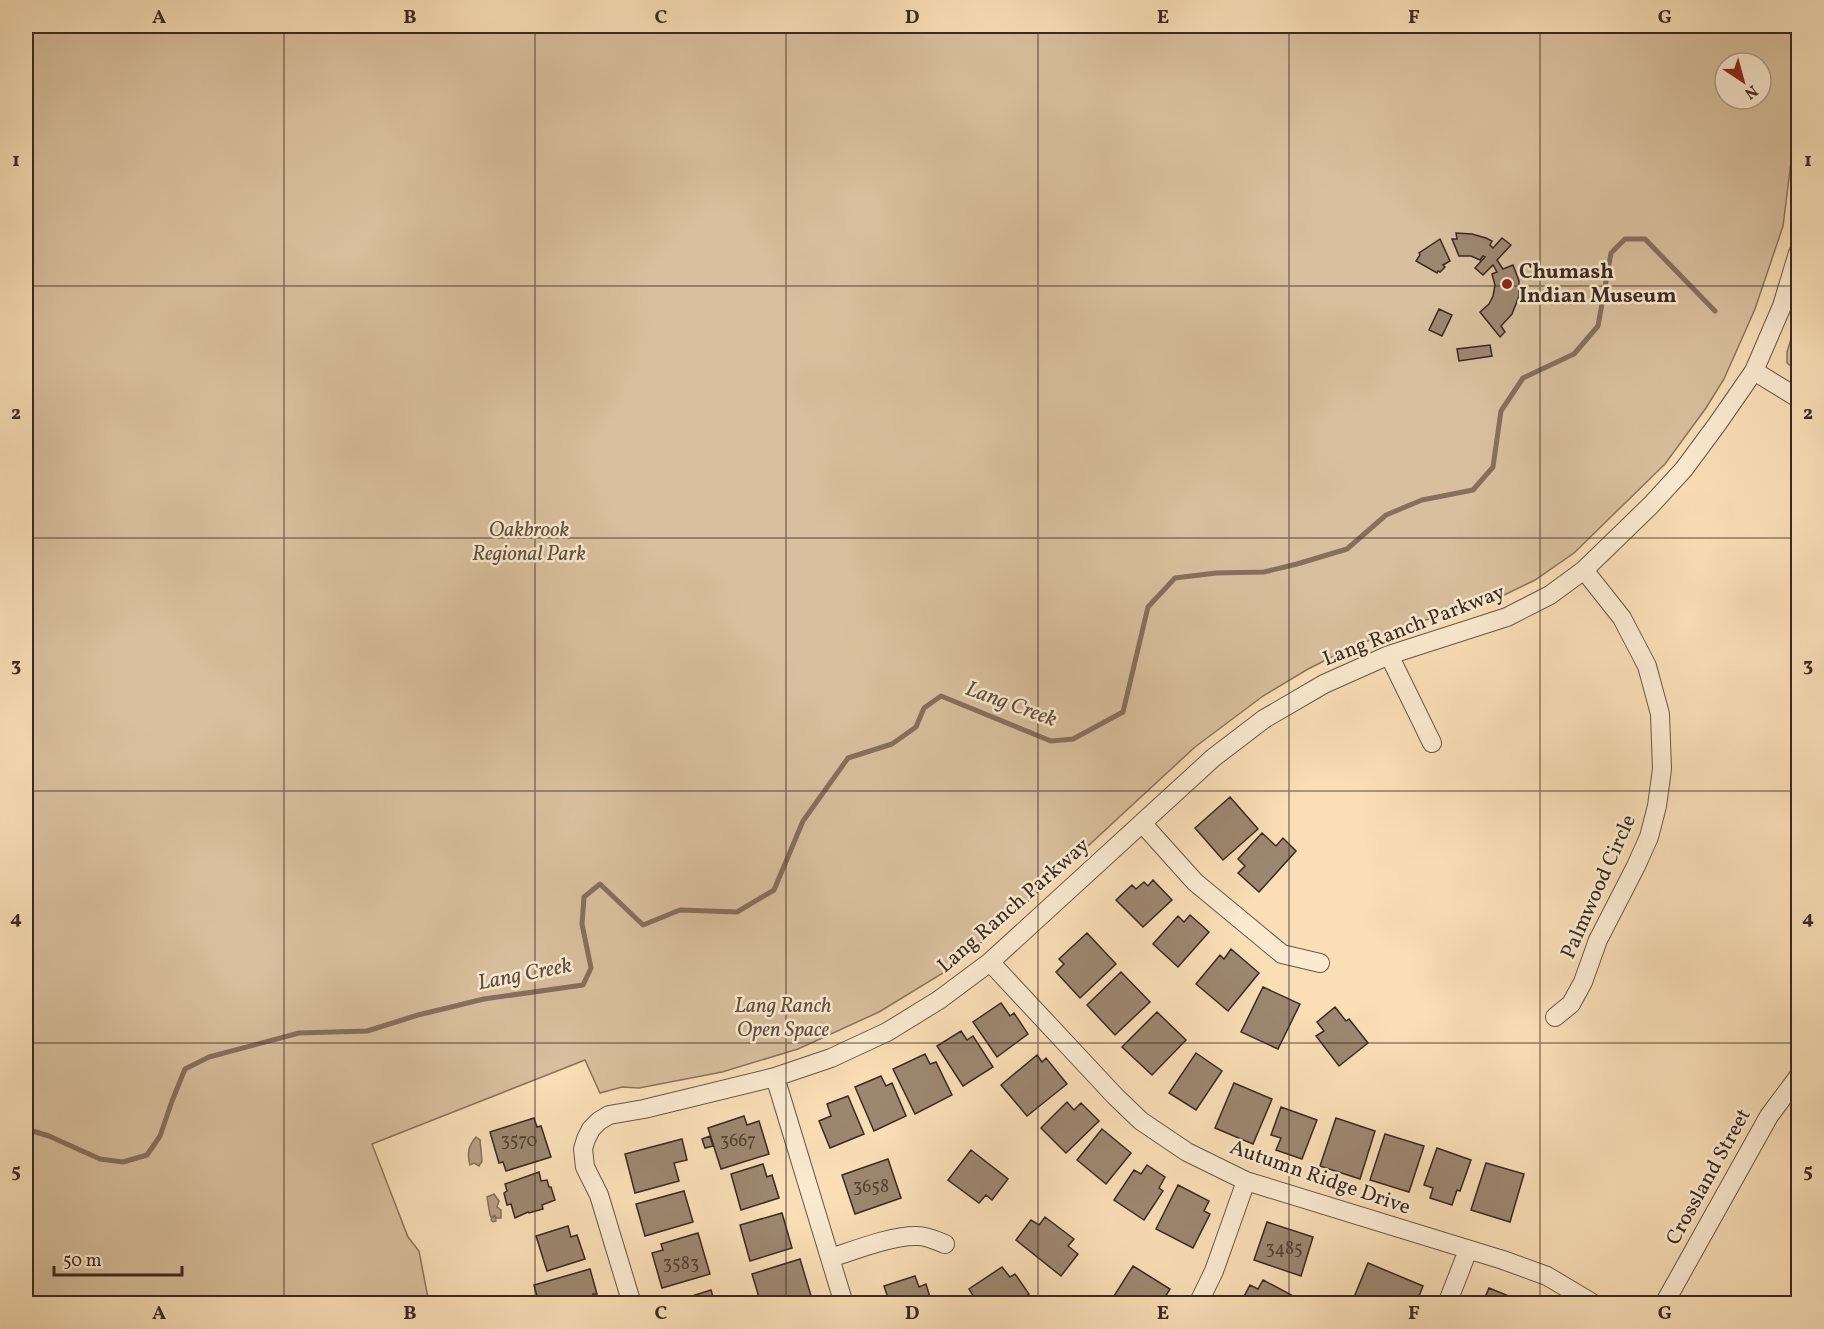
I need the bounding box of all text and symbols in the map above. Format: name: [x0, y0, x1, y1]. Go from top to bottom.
text: A: [152, 4, 166, 32]
text: B: [403, 4, 417, 32]
text: C: [655, 4, 668, 32]
text: D: [905, 4, 919, 32]
text: E: [1157, 4, 1169, 32]
text: F: [1408, 4, 1420, 32]
text: G: [1658, 4, 1672, 32]
north arrow: [1713, 51, 1773, 111]
text: N: [1739, 79, 1762, 104]
text: 1: [12, 147, 20, 175]
text: 1: [1804, 147, 1812, 175]
place label: Chumash Indian Museum: [1519, 258, 1676, 311]
marker: Chumash Indian Museum: [1500, 277, 1514, 291]
text: 2: [11, 400, 21, 428]
text: 2: [1803, 400, 1813, 428]
park label: Oakbrook Regional Park: [472, 516, 586, 569]
street label: Lang Ranch Parkway: [1319, 578, 1510, 674]
text: 3: [11, 652, 21, 680]
text: 3: [1803, 652, 1813, 680]
water label: Lang Creek: [961, 674, 1061, 736]
street label: Palmwood Circle: [1554, 810, 1644, 964]
street label: Lang Ranch Parkway: [932, 831, 1097, 980]
text: 4: [10, 905, 22, 933]
text: 4: [1802, 905, 1814, 933]
water label: Lang Creek: [475, 951, 575, 999]
park label: Lang Ranch Open Space: [734, 992, 832, 1045]
street label: Crossland Street: [1659, 1103, 1759, 1251]
house number: 3570: [501, 1129, 538, 1154]
house number: 3667: [720, 1129, 756, 1154]
street label: Autumn Ridge Drive: [1226, 1133, 1414, 1223]
text: 5: [11, 1158, 21, 1186]
text: 5: [1803, 1158, 1813, 1186]
house number: 3658: [853, 1175, 889, 1200]
house number: 3485: [1265, 1237, 1303, 1262]
scale bar: [54, 1239, 182, 1277]
text: 50 m: [63, 1249, 102, 1274]
house number: 3583: [663, 1252, 699, 1277]
text: A: [152, 1300, 166, 1328]
text: B: [403, 1300, 417, 1328]
text: C: [655, 1300, 668, 1328]
text: D: [905, 1300, 919, 1328]
text: E: [1157, 1300, 1169, 1328]
text: F: [1408, 1300, 1420, 1328]
text: G: [1658, 1300, 1672, 1328]

